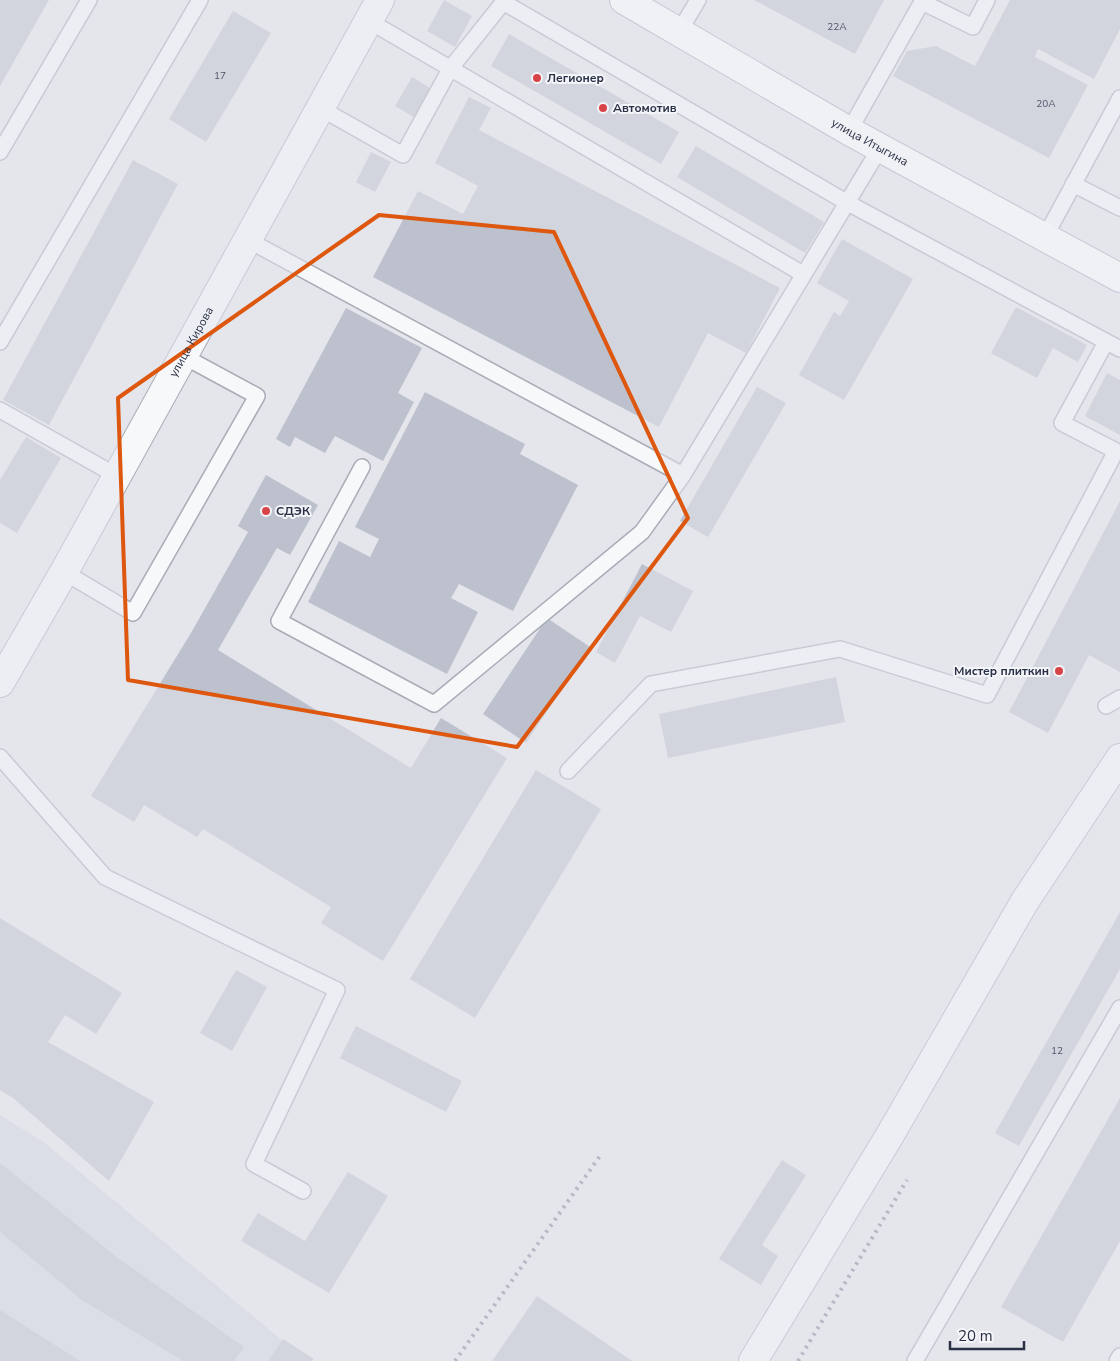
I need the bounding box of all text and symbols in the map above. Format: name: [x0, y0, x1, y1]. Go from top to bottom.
house number: 22А: [827, 20, 847, 34]
house number: 17: [214, 69, 226, 83]
place label: Легионер: [547, 70, 604, 86]
marker: Легионер: [531, 72, 543, 84]
house number: 20А: [1036, 97, 1056, 111]
place label: Автомотив: [613, 100, 677, 116]
marker: Автомотив: [597, 102, 609, 114]
street label: улица Итыгина: [829, 115, 911, 170]
street label: улица Кирова: [165, 304, 217, 380]
place label: СДЭК: [276, 503, 311, 519]
marker: СДЭК: [260, 505, 272, 517]
place label: Мистер плиткин: [954, 663, 1049, 679]
marker: Мистер плиткин: [1053, 665, 1065, 677]
house number: 12: [1051, 1044, 1063, 1058]
scale bar: [950, 1318, 1024, 1350]
text: 20 m: [958, 1326, 993, 1346]

